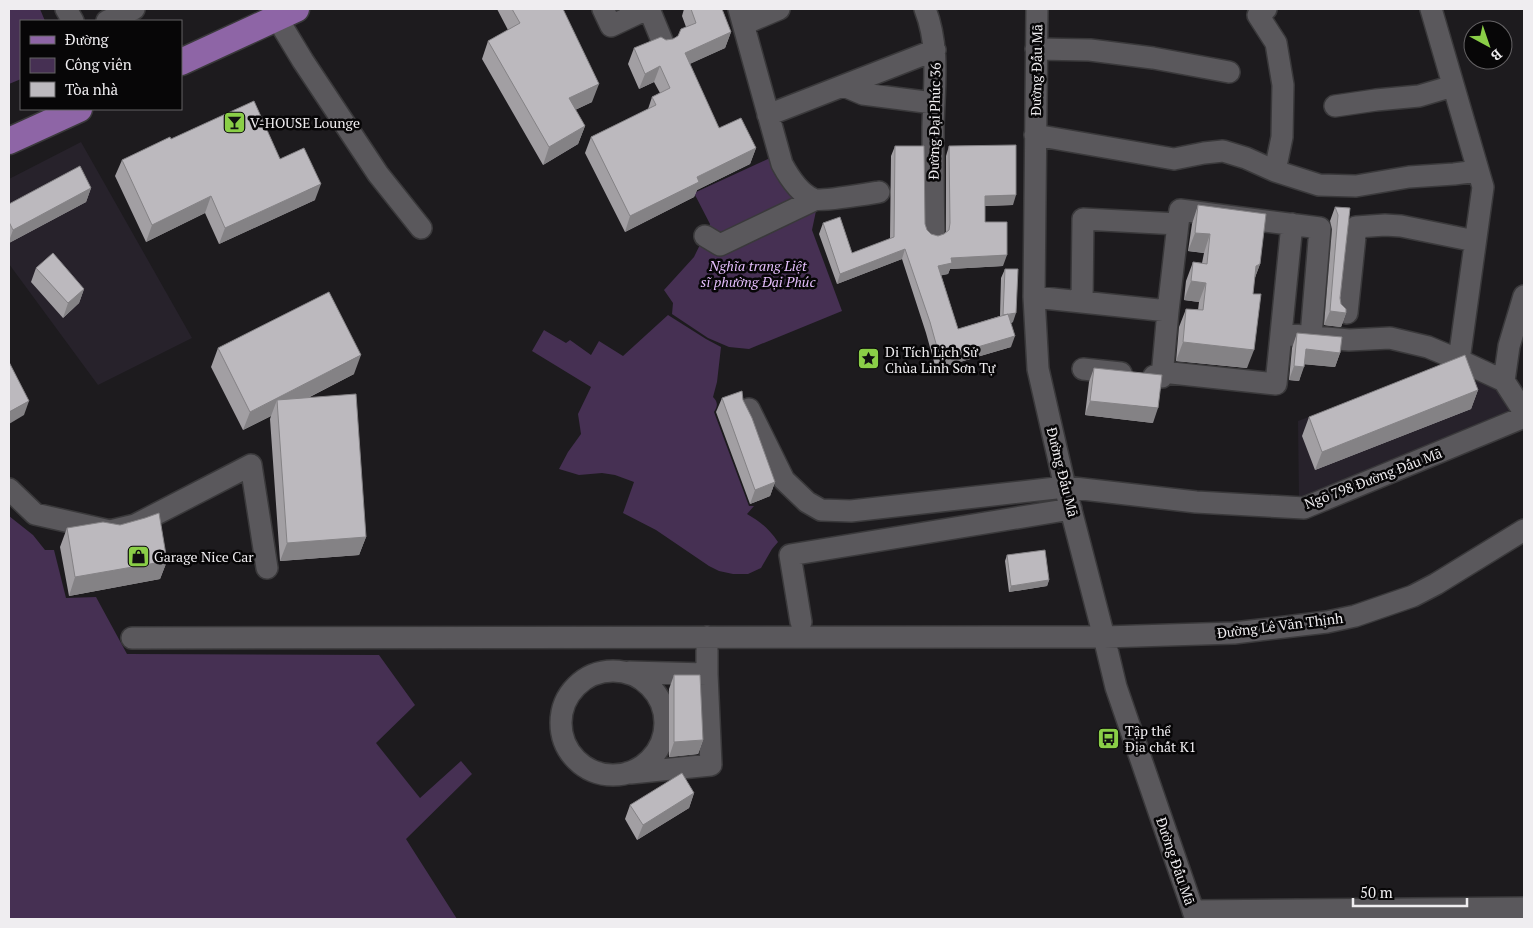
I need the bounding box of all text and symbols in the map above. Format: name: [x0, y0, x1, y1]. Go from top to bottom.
legend: [20, 20, 182, 110]
north arrow: [1463, 20, 1513, 70]
street label: Đường Đấu Mã: [1026, 24, 1046, 116]
text: Đường: [65, 29, 110, 49]
text: B: [1487, 45, 1506, 66]
text: Công viên: [65, 54, 132, 74]
street label: Đường Đại Phúc 36: [923, 62, 945, 180]
text: Tòa nhà: [65, 79, 119, 99]
bar icon: V-HOUSE Lounge: [222, 110, 246, 134]
place label: V-HOUSE Lounge: [250, 113, 360, 132]
park label: Nghĩa trang Liệt sĩ phường Đại Phúc: [701, 256, 816, 291]
place label: Di Tích Lịch Sử Chùa Linh Sơn Tự: [885, 342, 996, 377]
place icon: Di Tích Lịch Sử Chùa Linh Sơn Tự: [857, 347, 881, 371]
street label: Đường Đấu Mã: [1043, 425, 1083, 519]
street label: Ngõ 798 Đường Đấu Mã: [1301, 443, 1445, 513]
shop icon: Garage Nice Car: [126, 544, 150, 568]
place label: Garage Nice Car: [154, 547, 254, 566]
street label: Đường Lê Văn Thịnh: [1216, 608, 1344, 642]
place label: Tập thể Địa chất K1: [1125, 721, 1196, 756]
bus stop icon: Tập thể Địa chất K1: [1097, 726, 1121, 750]
street label: Đường Đấu Mã: [1152, 815, 1200, 907]
scale bar: [1353, 876, 1467, 908]
text: 50 m: [1360, 882, 1393, 902]

